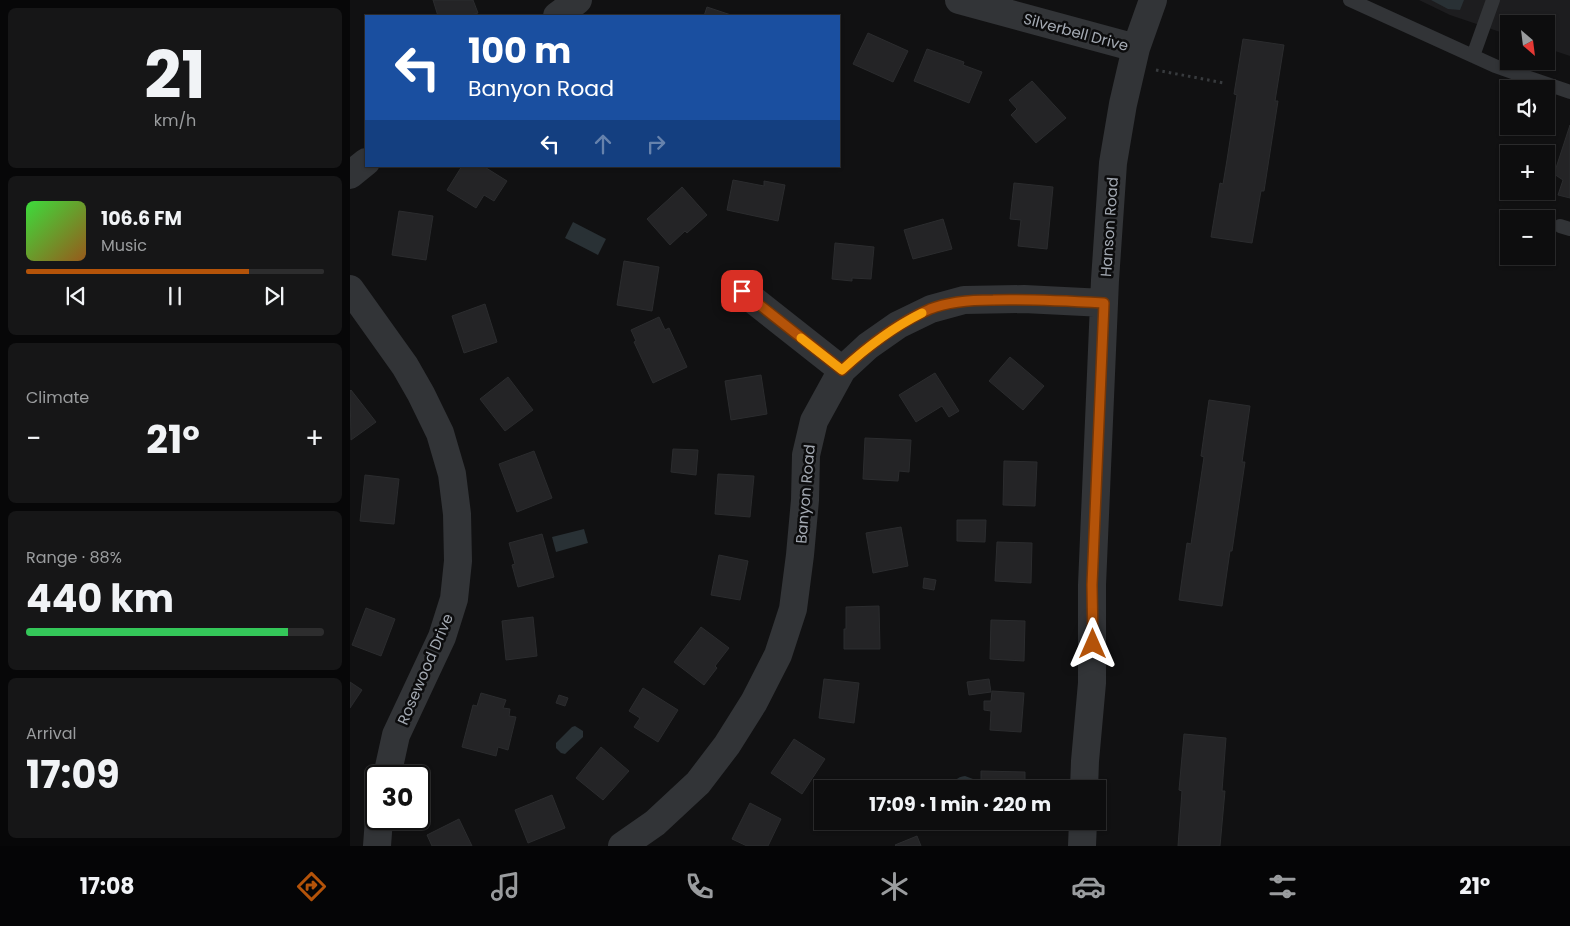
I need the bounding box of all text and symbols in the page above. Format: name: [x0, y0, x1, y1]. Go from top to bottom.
street label: Silverbell Drive: [1021, 8, 1131, 56]
north arrow: [1500, 15, 1555, 70]
map controls: [1500, 15, 1555, 265]
text: 100 m: [468, 26, 571, 75]
text: 21: [144, 30, 206, 121]
icon: left: [385, 35, 450, 100]
text: Banyon Road: [468, 73, 614, 104]
button: sound: [1500, 80, 1555, 135]
text: km/h: [154, 109, 196, 132]
icon: left: [536, 130, 564, 158]
icon: ahead: [589, 130, 617, 158]
icon: right: [642, 130, 670, 158]
button: +: [1500, 145, 1555, 200]
street label: Hanson Road: [1095, 176, 1123, 278]
text: 106.6 FM: [101, 205, 182, 232]
button: −: [1500, 210, 1555, 265]
text: Music: [101, 234, 147, 257]
pin: [721, 270, 763, 312]
icon: arrive: [728, 277, 756, 305]
icon: previous: [62, 282, 90, 310]
icon: pause: [161, 282, 189, 310]
icon: next: [260, 282, 288, 310]
text: Climate: [26, 386, 89, 409]
text: 21°: [146, 413, 200, 466]
text: −: [26, 419, 41, 458]
text: +: [305, 419, 324, 458]
street label: Banyon Road: [790, 443, 820, 545]
text: Range · 88%: [26, 546, 122, 569]
text: 440 km: [26, 572, 174, 625]
street label: Rosewood Drive: [392, 610, 458, 728]
position arrow: [1066, 617, 1118, 669]
text: Arrival: [26, 722, 76, 745]
text: 17:09: [26, 748, 120, 801]
speed limit sign: 30: [365, 765, 430, 830]
text: 17:09 · 1 min · 220 m: [869, 791, 1051, 818]
icon: directions: [294, 869, 329, 904]
icon: music: [488, 869, 523, 904]
icon: phone: [682, 869, 717, 904]
icon: climate: [877, 869, 912, 904]
icon: car: [1071, 869, 1106, 904]
icon: filters: [1265, 869, 1300, 904]
text: 17:08: [80, 871, 135, 902]
text: 21°: [1459, 871, 1490, 902]

